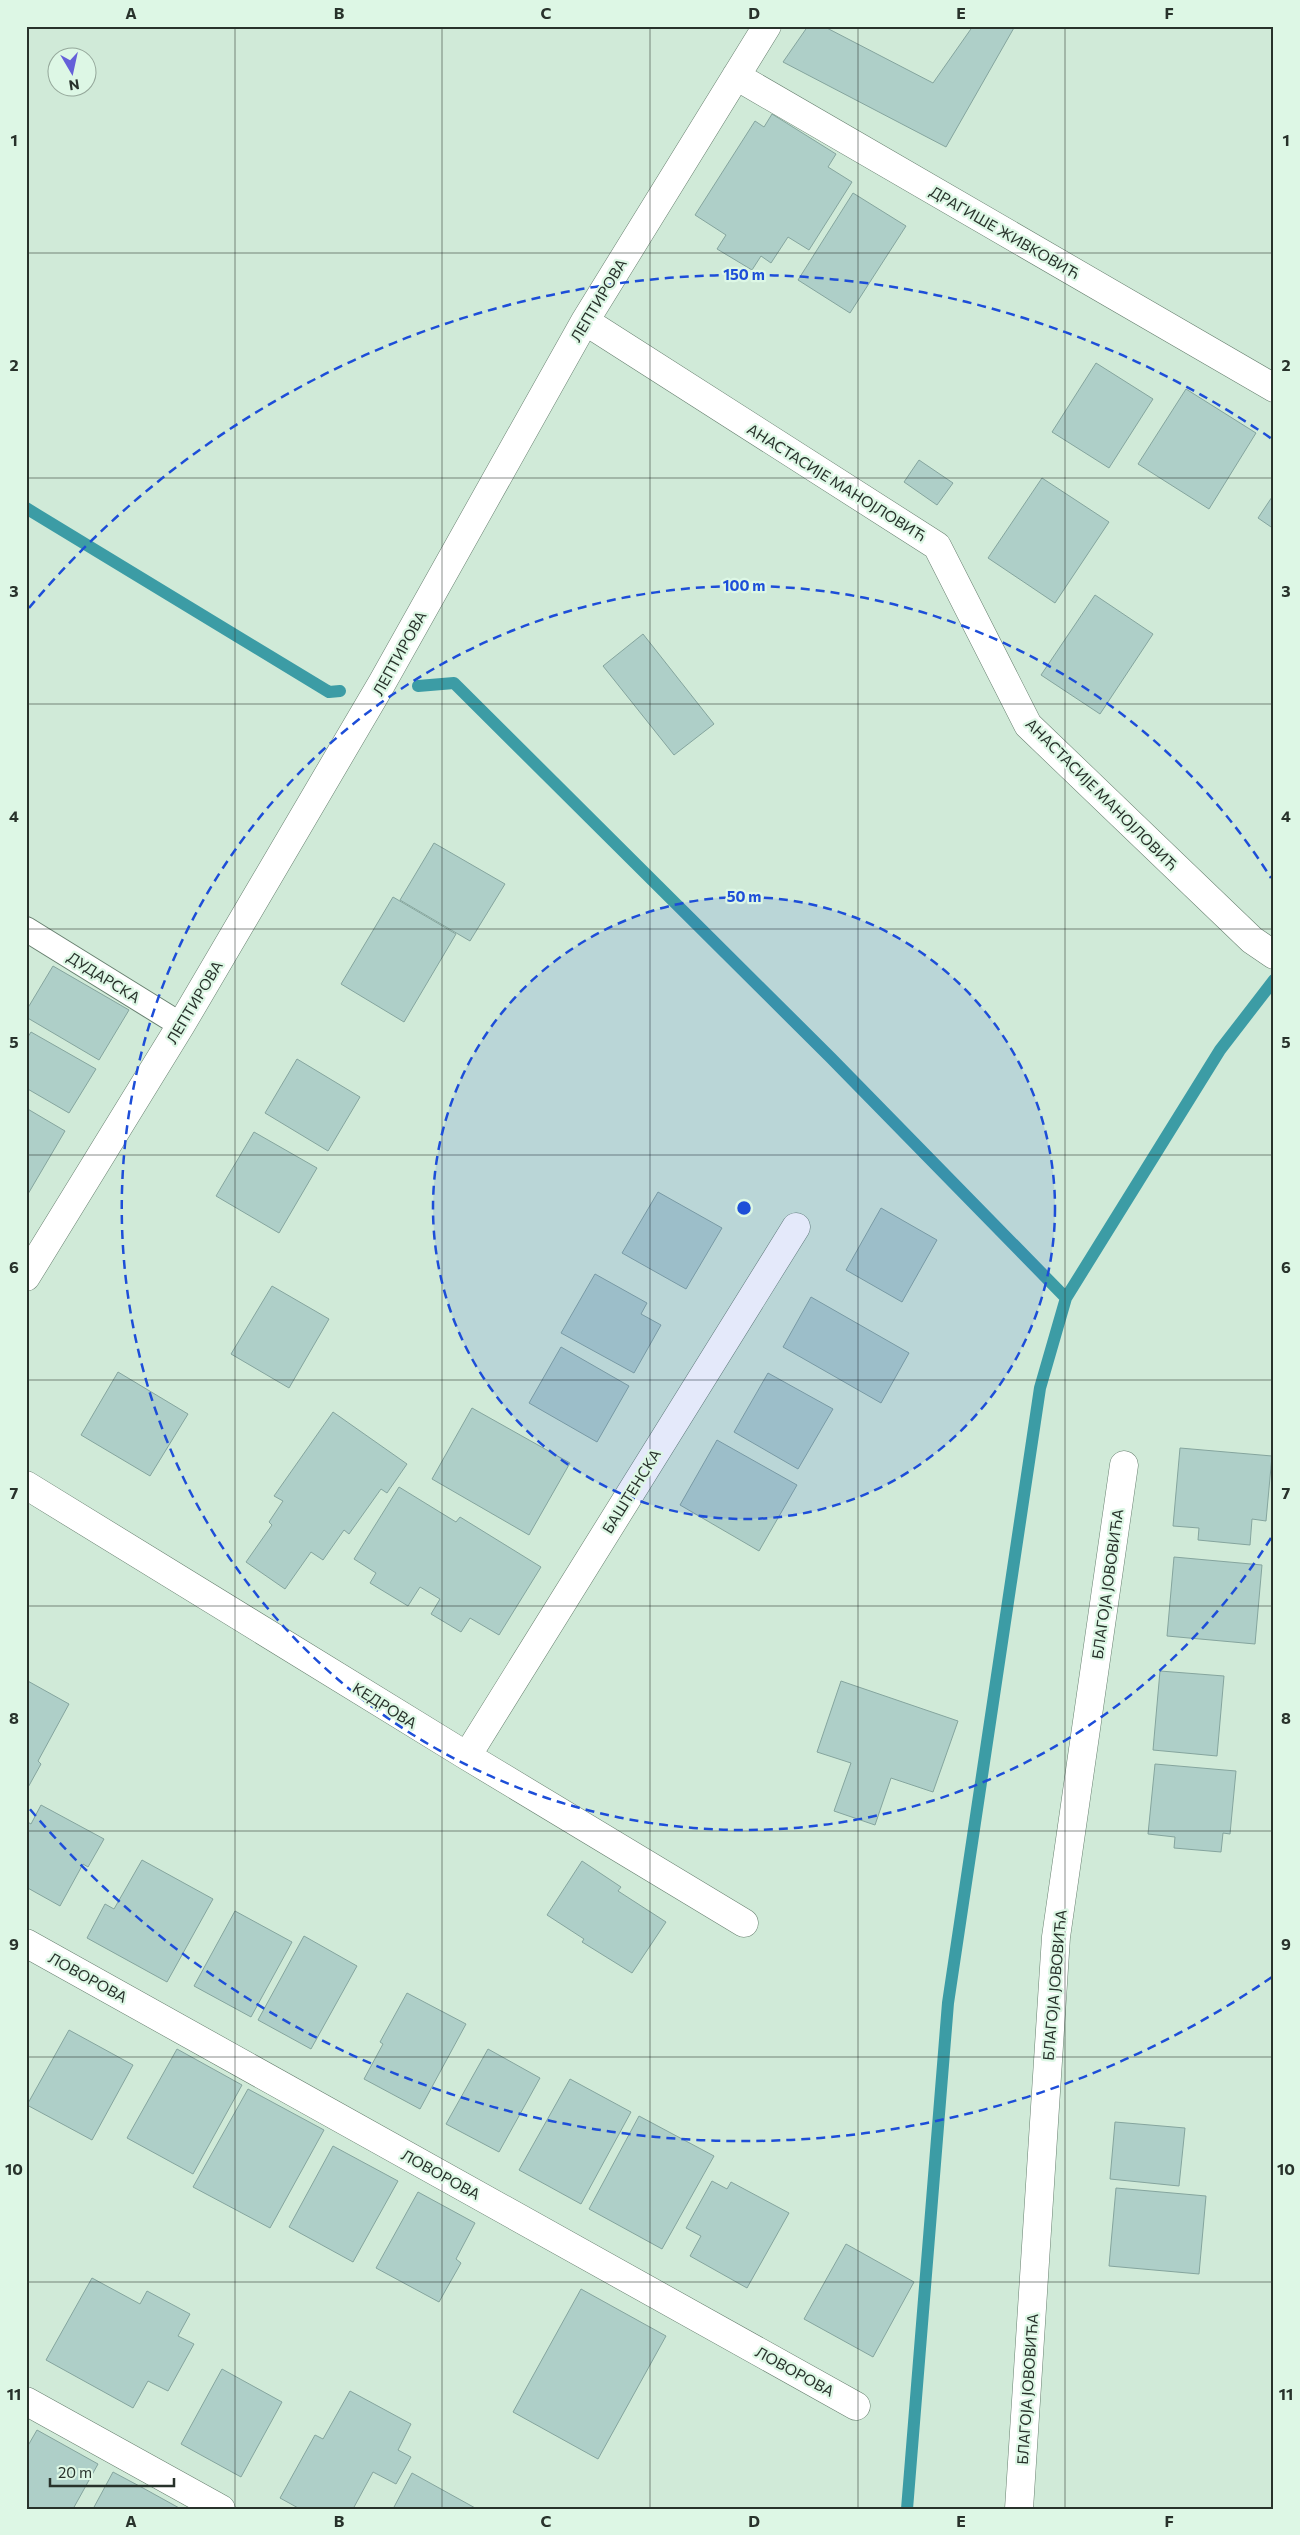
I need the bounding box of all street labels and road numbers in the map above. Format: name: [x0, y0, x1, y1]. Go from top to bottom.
street label: ДРАГИШЕ ЖИВКОВИЋ: [927, 182, 1083, 282]
street label: ЛЕПТИРОВА: [566, 255, 630, 345]
street label: АНАСТАСИЈЕ МАНОЈЛОВИЋ: [744, 419, 930, 545]
street label: ЛЕПТИРОВА: [368, 608, 430, 698]
street label: АНАСТАСИЈЕ МАНОЈЛОВИЋ: [1022, 714, 1182, 874]
street label: ДУДАРСКА: [64, 948, 144, 1006]
street label: ЛЕПТИРОВА: [162, 957, 226, 1047]
street label: БАШТЕНСКА: [598, 1446, 664, 1536]
street label: БЛАГОЈА ЈОВОВИЋА: [1088, 1508, 1126, 1660]
street label: КЕДРОВА: [350, 1678, 420, 1732]
street label: БЛАГОЈА ЈОВОВИЋА: [1038, 1909, 1070, 2061]
street label: ЛОВОРОВА: [46, 1948, 130, 2006]
street label: ЛОВОРОВА: [399, 2145, 483, 2203]
street label: БЛАГОЈА ЈОВОВИЋА: [1013, 2313, 1041, 2465]
street label: ЛОВОРОВА: [753, 2342, 837, 2400]

